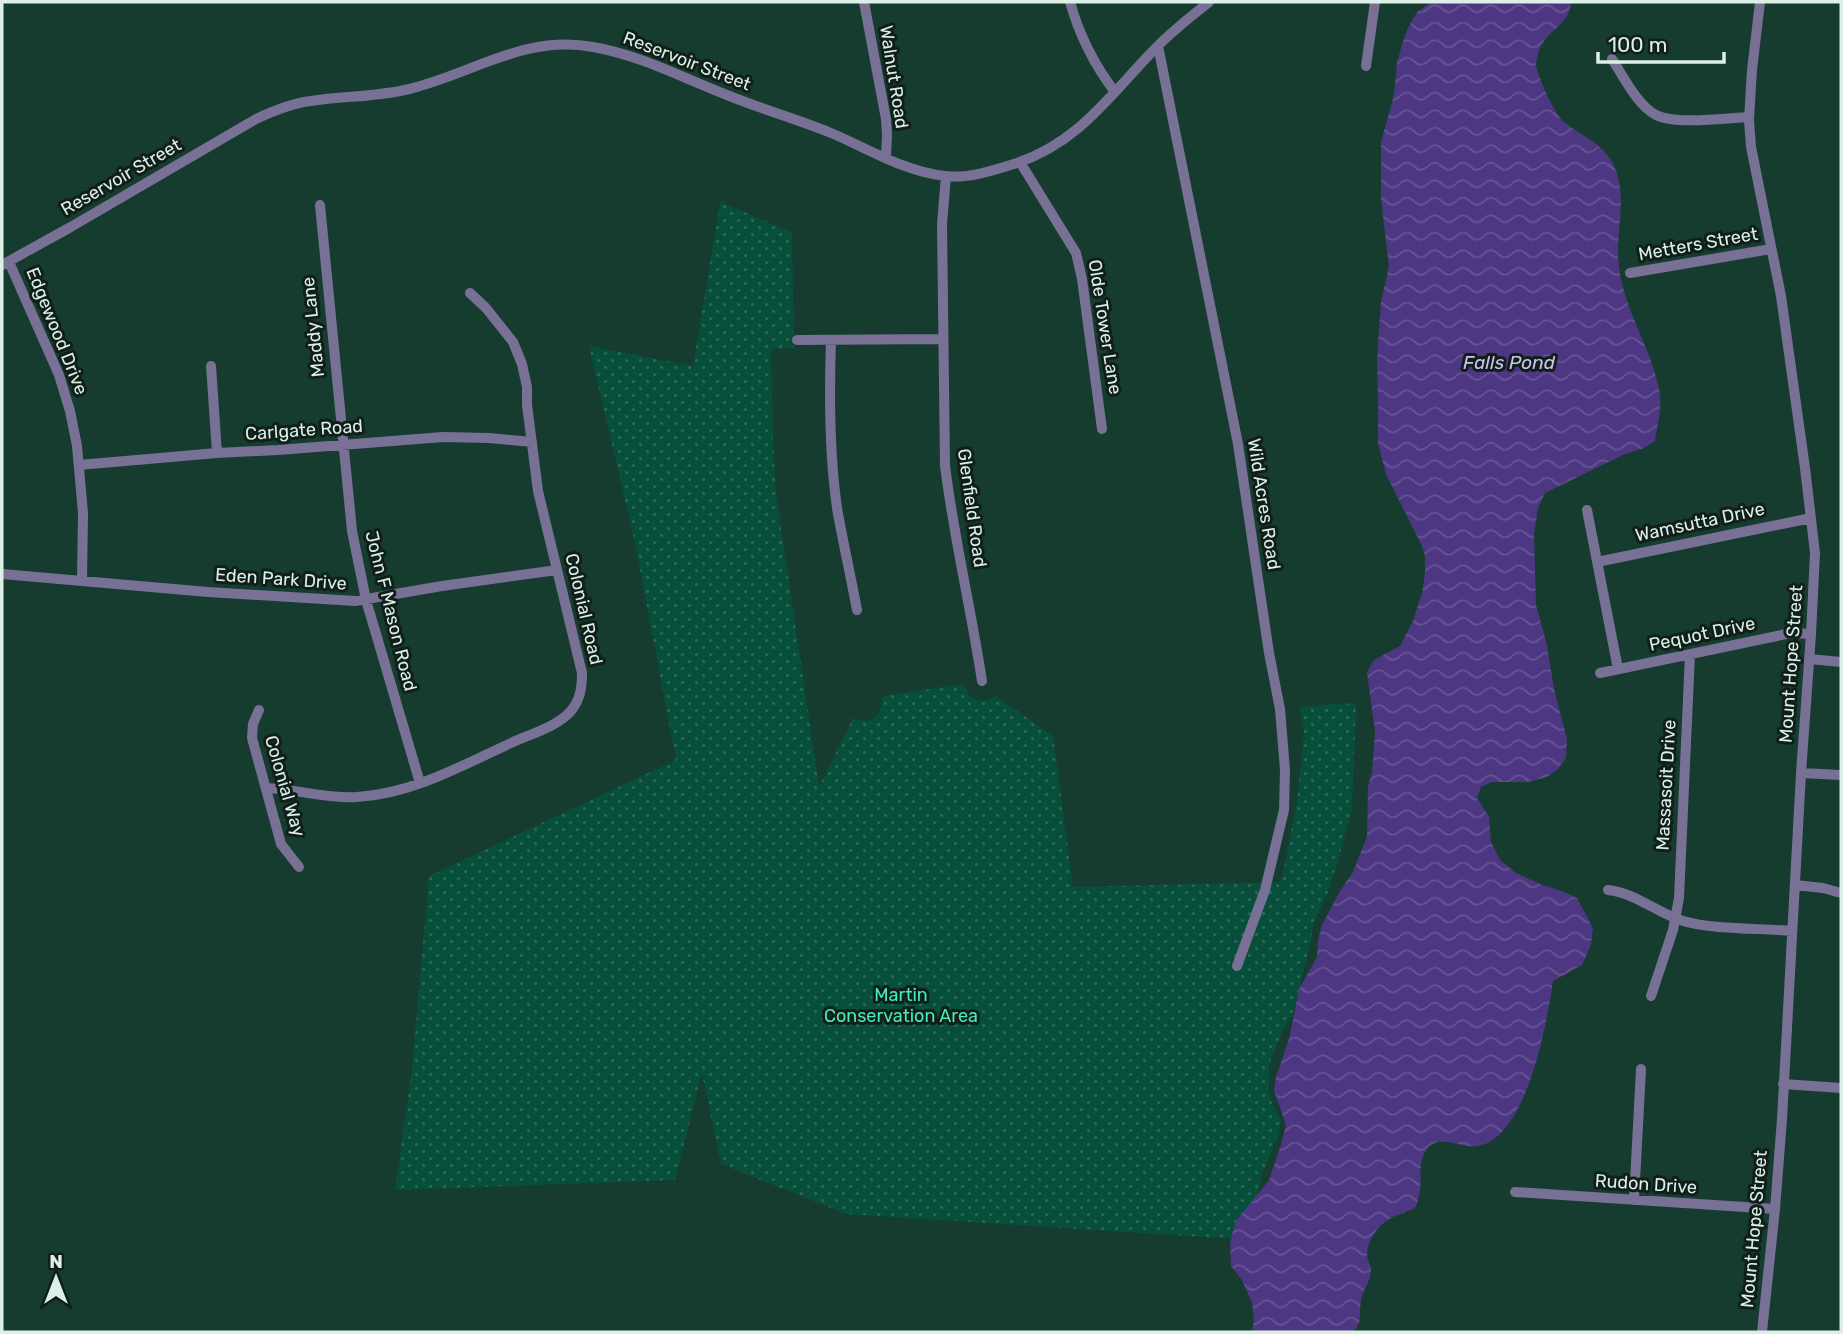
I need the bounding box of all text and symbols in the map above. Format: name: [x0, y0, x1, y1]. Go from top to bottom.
scale bar: [1598, 21, 1724, 65]
street label: Walnut Road: [875, 24, 913, 130]
street label: Reservoir Street: [620, 27, 754, 95]
text: 100 m: [1608, 32, 1667, 57]
street label: Reservoir Street: [57, 134, 185, 220]
street label: Metters Street: [1637, 223, 1759, 265]
street label: Olde Tower Lane: [1083, 258, 1127, 396]
street label: Edgewood Drive: [21, 264, 93, 398]
street label: Maddy Lane: [297, 276, 329, 378]
water label: Falls Pond: [1463, 351, 1556, 374]
street label: Carlgate Road: [244, 415, 364, 445]
street label: Wild Acres Road: [1243, 437, 1285, 571]
street label: Glenfield Road: [953, 447, 991, 569]
street label: Wamsutta Drive: [1633, 498, 1767, 546]
street label: John F Mason Road: [360, 529, 422, 693]
street label: Colonial Road: [560, 551, 608, 667]
street label: Eden Park Drive: [214, 563, 348, 595]
street label: Mount Hope Street: [1775, 584, 1807, 744]
street label: Pequot Drive: [1647, 612, 1757, 656]
street label: Massasoit Drive: [1652, 719, 1680, 851]
street label: Colonial Way: [260, 733, 310, 839]
park label: Martin Conservation Area: [824, 984, 978, 1027]
street label: Mount Hope Street: [1736, 1149, 1772, 1309]
street label: Rudon Drive: [1594, 1169, 1698, 1199]
north arrow: [21, 1243, 91, 1313]
text: N: [49, 1250, 63, 1273]

